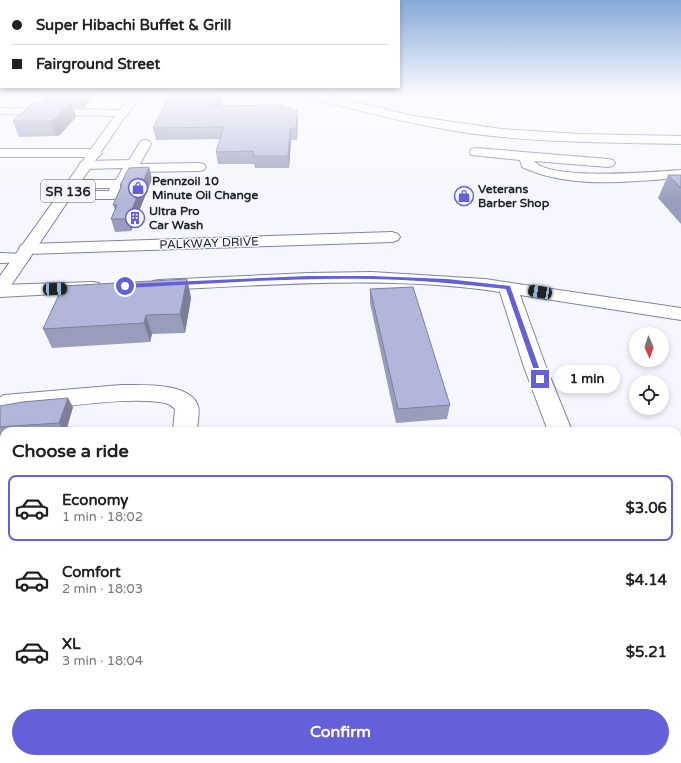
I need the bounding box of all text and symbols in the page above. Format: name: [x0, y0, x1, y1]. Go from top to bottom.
text: Super Hibachi Buffet & Grill: [36, 16, 231, 34]
text: Fairground Street: [36, 55, 160, 73]
place label: Pennzoil 10 Minute Oil Change: [152, 174, 258, 203]
shop icon: Pennzoil 10 Minute Oil Change: [127, 177, 149, 199]
road number: SR 136: [41, 180, 95, 202]
place label: Veterans Barber Shop: [478, 182, 550, 211]
shop icon: Veterans Barber Shop: [453, 185, 475, 207]
place label: Ultra Pro Car Wash: [149, 204, 203, 232]
building icon: Ultra Pro Car Wash: [124, 207, 146, 229]
street label: PALKWAY DRIVE: [159, 234, 259, 252]
route start: [116, 277, 134, 295]
car: [43, 283, 67, 295]
car: [527, 284, 553, 300]
north arrow: [629, 327, 669, 367]
map controls: [629, 327, 669, 415]
callout: 1 min: [554, 365, 620, 393]
route end: [531, 370, 549, 388]
text: 1 min: [570, 371, 604, 387]
button: locate: [629, 375, 669, 415]
text: Choose a ride: [12, 440, 129, 462]
icon: car: [14, 490, 50, 526]
text: Economy: [62, 491, 128, 509]
text: $3.06: [626, 499, 667, 517]
text: 1 min · 18:02: [62, 509, 143, 525]
icon: car: [14, 562, 50, 598]
text: Comfort: [62, 563, 121, 581]
text: $4.14: [626, 571, 667, 589]
text: 2 min · 18:03: [62, 581, 143, 597]
icon: car: [14, 634, 50, 670]
text: XL: [62, 635, 81, 653]
text: $5.21: [626, 643, 667, 661]
text: 3 min · 18:04: [62, 653, 143, 669]
button: Confirm: [12, 709, 669, 755]

